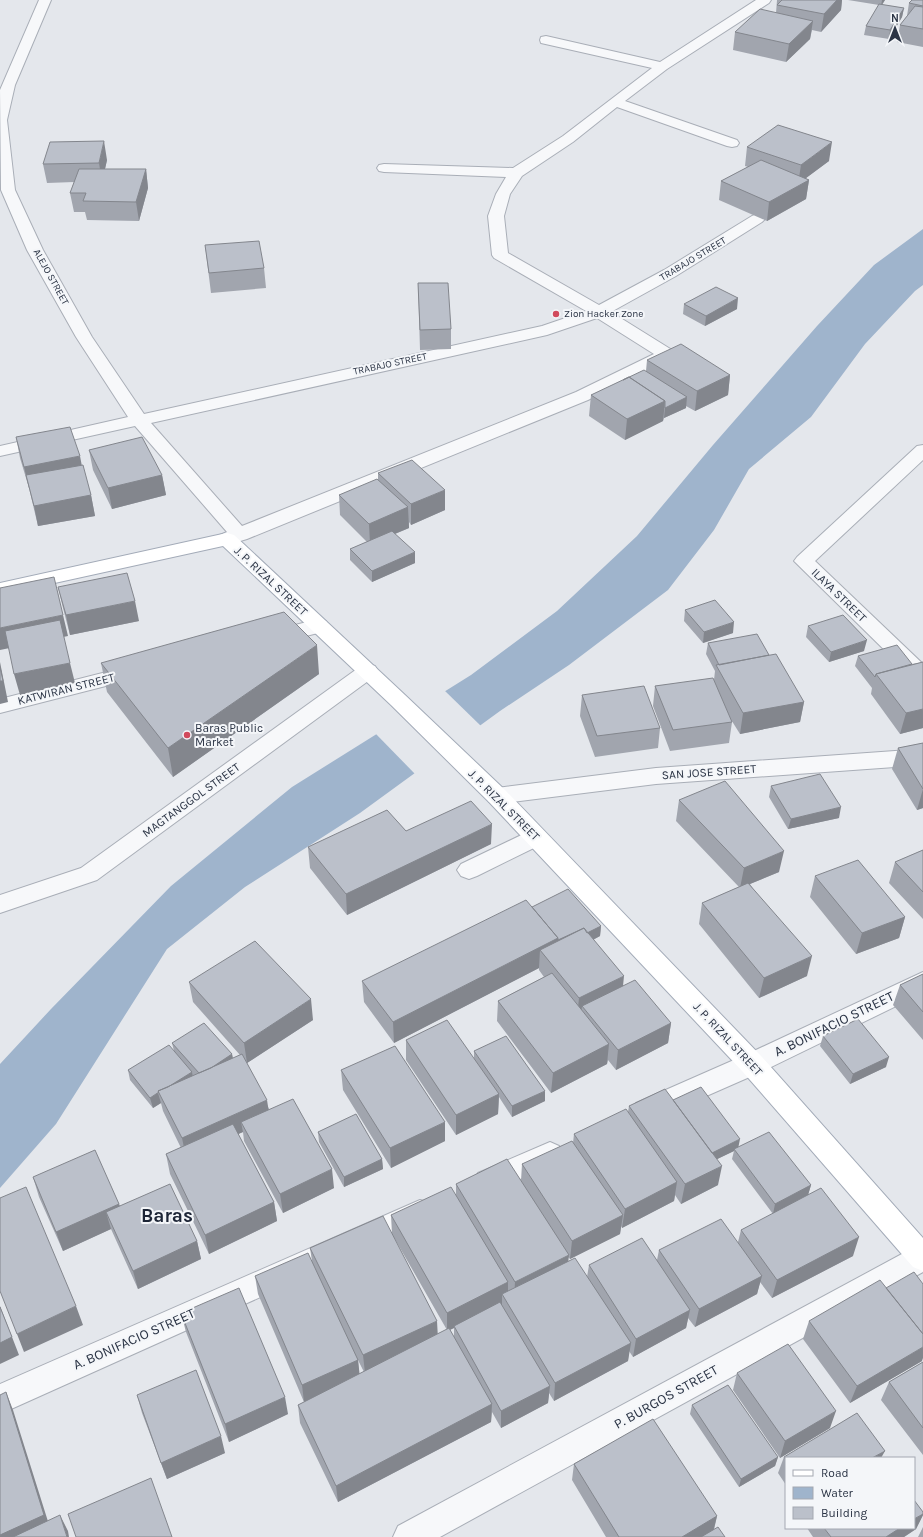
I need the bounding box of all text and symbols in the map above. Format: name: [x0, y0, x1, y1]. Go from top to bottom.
north arrow: [875, 8, 915, 48]
text: N: [891, 12, 899, 25]
street label: TRABAJO STREET: [658, 235, 728, 283]
street label: ALEJO STREET: [31, 247, 71, 307]
place label: Zion Hacker Zone: [564, 308, 643, 320]
marker: Zion Hacker Zone: [551, 309, 561, 319]
street label: TRABAJO STREET: [352, 350, 428, 378]
street label: J. P. RIZAL STREET: [232, 544, 310, 618]
street label: ILAYA STREET: [809, 565, 869, 625]
street label: KATWIRAN STREET: [16, 670, 116, 708]
place label: Baras Public Market: [195, 721, 263, 749]
marker: Baras Public Market: [182, 730, 192, 740]
street label: MAGTANGGOL STREET: [139, 760, 243, 840]
street label: SAN JOSE STREET: [661, 762, 757, 782]
street label: J. P. RIZAL STREET: [466, 767, 542, 843]
street label: A. BONIFACIO STREET: [771, 988, 897, 1060]
street label: J. P. RIZAL STREET: [691, 1000, 765, 1078]
district label: Baras: [141, 1205, 193, 1227]
street label: A. BONIFACIO STREET: [71, 1305, 197, 1373]
street label: P. BURGOS STREET: [611, 1361, 721, 1433]
legend: [785, 1457, 915, 1529]
text: Road: [821, 1466, 849, 1480]
text: Water: [821, 1486, 854, 1500]
text: Building: [821, 1506, 868, 1520]

